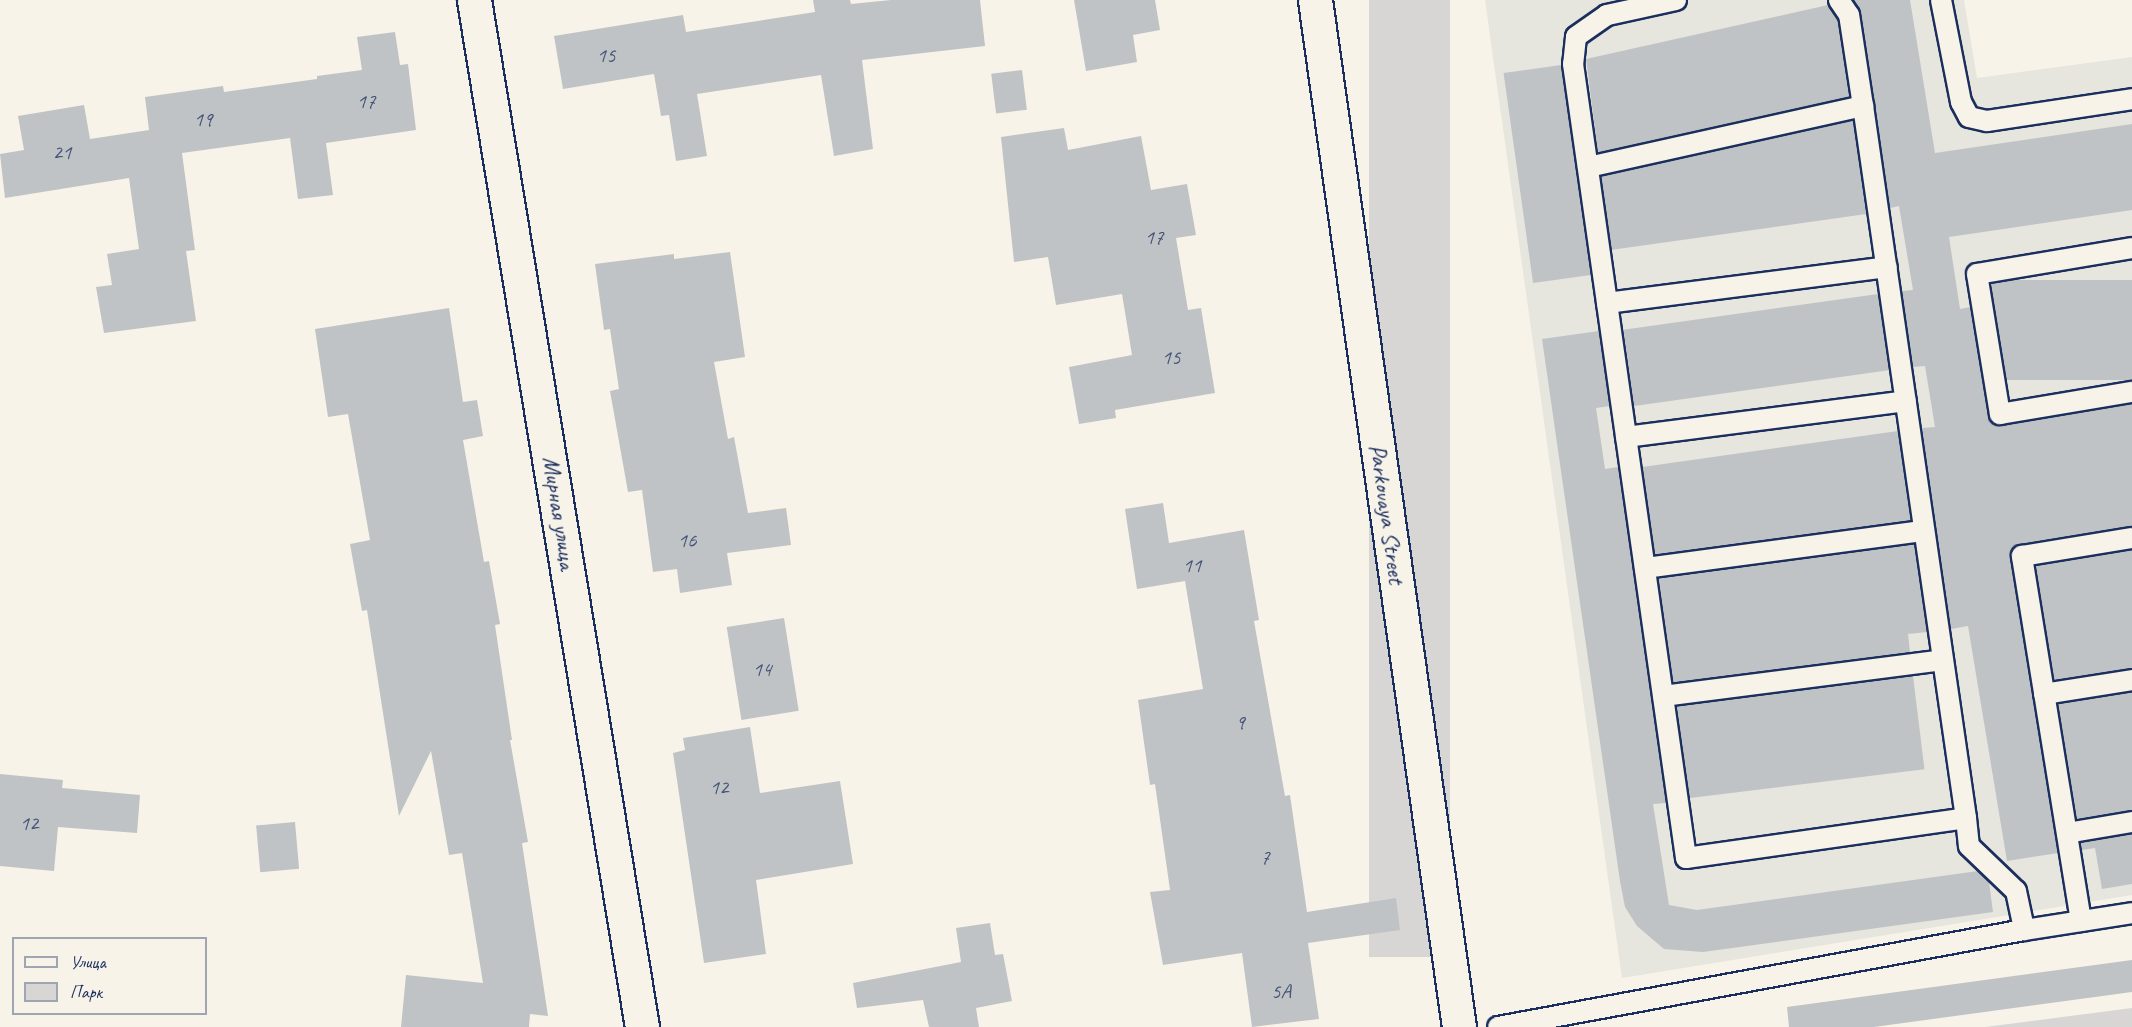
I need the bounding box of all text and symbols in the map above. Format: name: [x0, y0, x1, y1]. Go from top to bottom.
house number: 15: [597, 42, 615, 68]
house number: 17: [357, 88, 375, 114]
house number: 19: [194, 106, 212, 132]
house number: 21: [53, 139, 71, 165]
house number: 17: [1145, 224, 1163, 250]
house number: 15: [1162, 344, 1180, 370]
street label: Parkovaya Street: [1363, 442, 1411, 586]
street label: Мирная улица: [536, 454, 582, 572]
house number: 16: [678, 527, 696, 553]
house number: 11: [1183, 552, 1201, 578]
house number: 14: [753, 656, 771, 682]
house number: 9: [1235, 709, 1245, 735]
house number: 12: [710, 774, 728, 800]
house number: 12: [20, 810, 38, 836]
house number: 7: [1260, 844, 1270, 870]
legend: [12, 937, 207, 1015]
text: Улица: [70, 951, 106, 973]
house number: 5А: [1271, 978, 1291, 1004]
text: Парк: [70, 981, 102, 1003]

